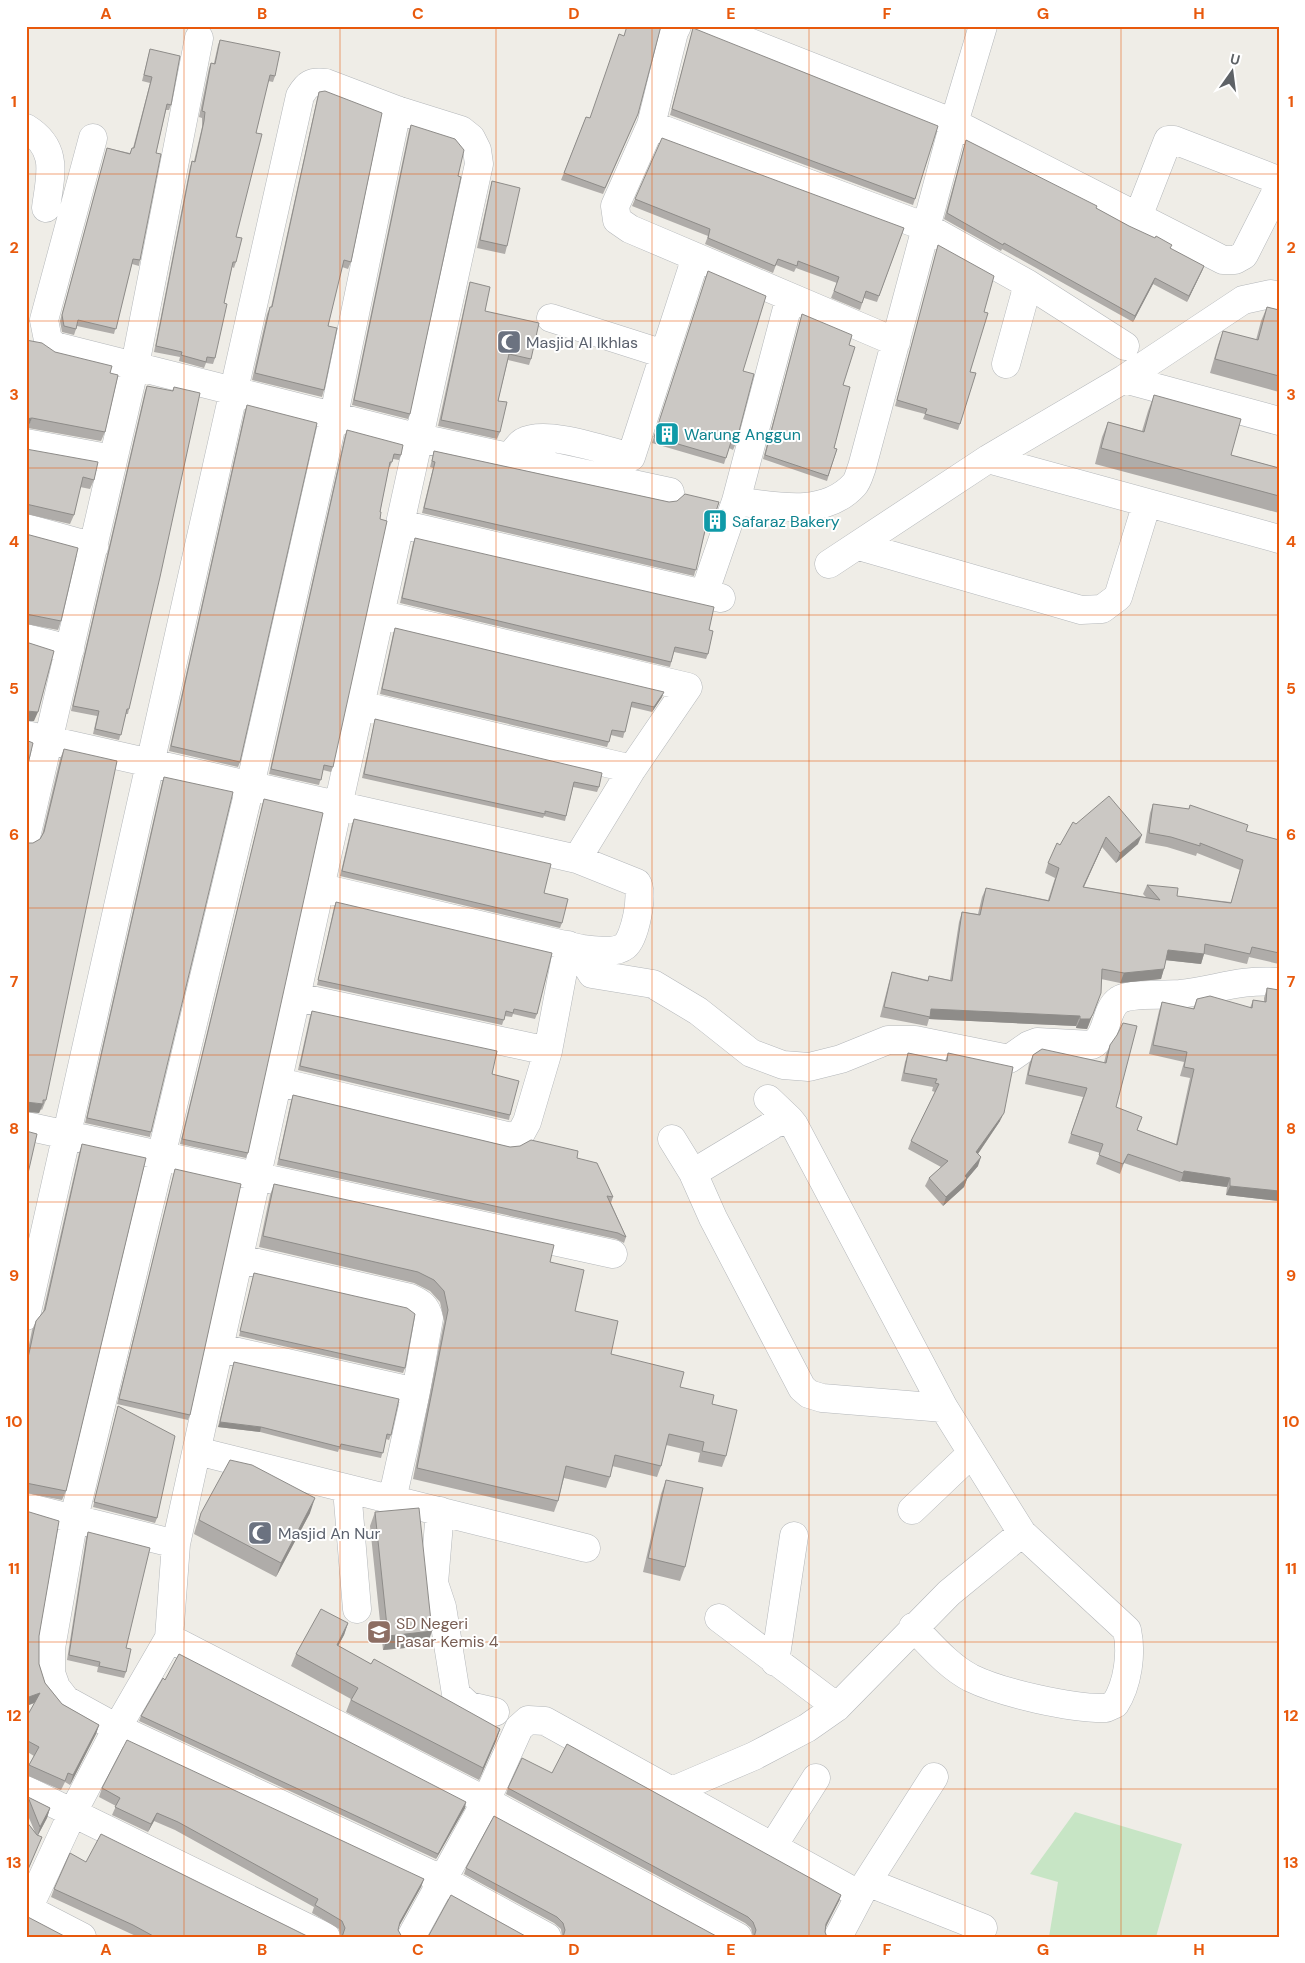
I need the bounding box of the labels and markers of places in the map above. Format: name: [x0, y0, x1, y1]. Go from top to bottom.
mosque icon: Masjid Al Ikhlas: [496, 329, 522, 355]
place label: Masjid Al Ikhlas: [526, 332, 638, 353]
building icon: Warung Anggun: [654, 421, 680, 447]
place label: Warung Anggun: [684, 424, 801, 445]
building icon: Safaraz Bakery: [702, 508, 728, 534]
place label: Safaraz Bakery: [732, 511, 840, 532]
mosque icon: Masjid An Nur: [247, 1520, 273, 1546]
place label: Masjid An Nur: [278, 1523, 380, 1544]
place label: SD Negeri Pasar Kemis 4: [396, 1613, 499, 1652]
school or university icon: SD Negeri Pasar Kemis 4: [366, 1619, 392, 1645]

